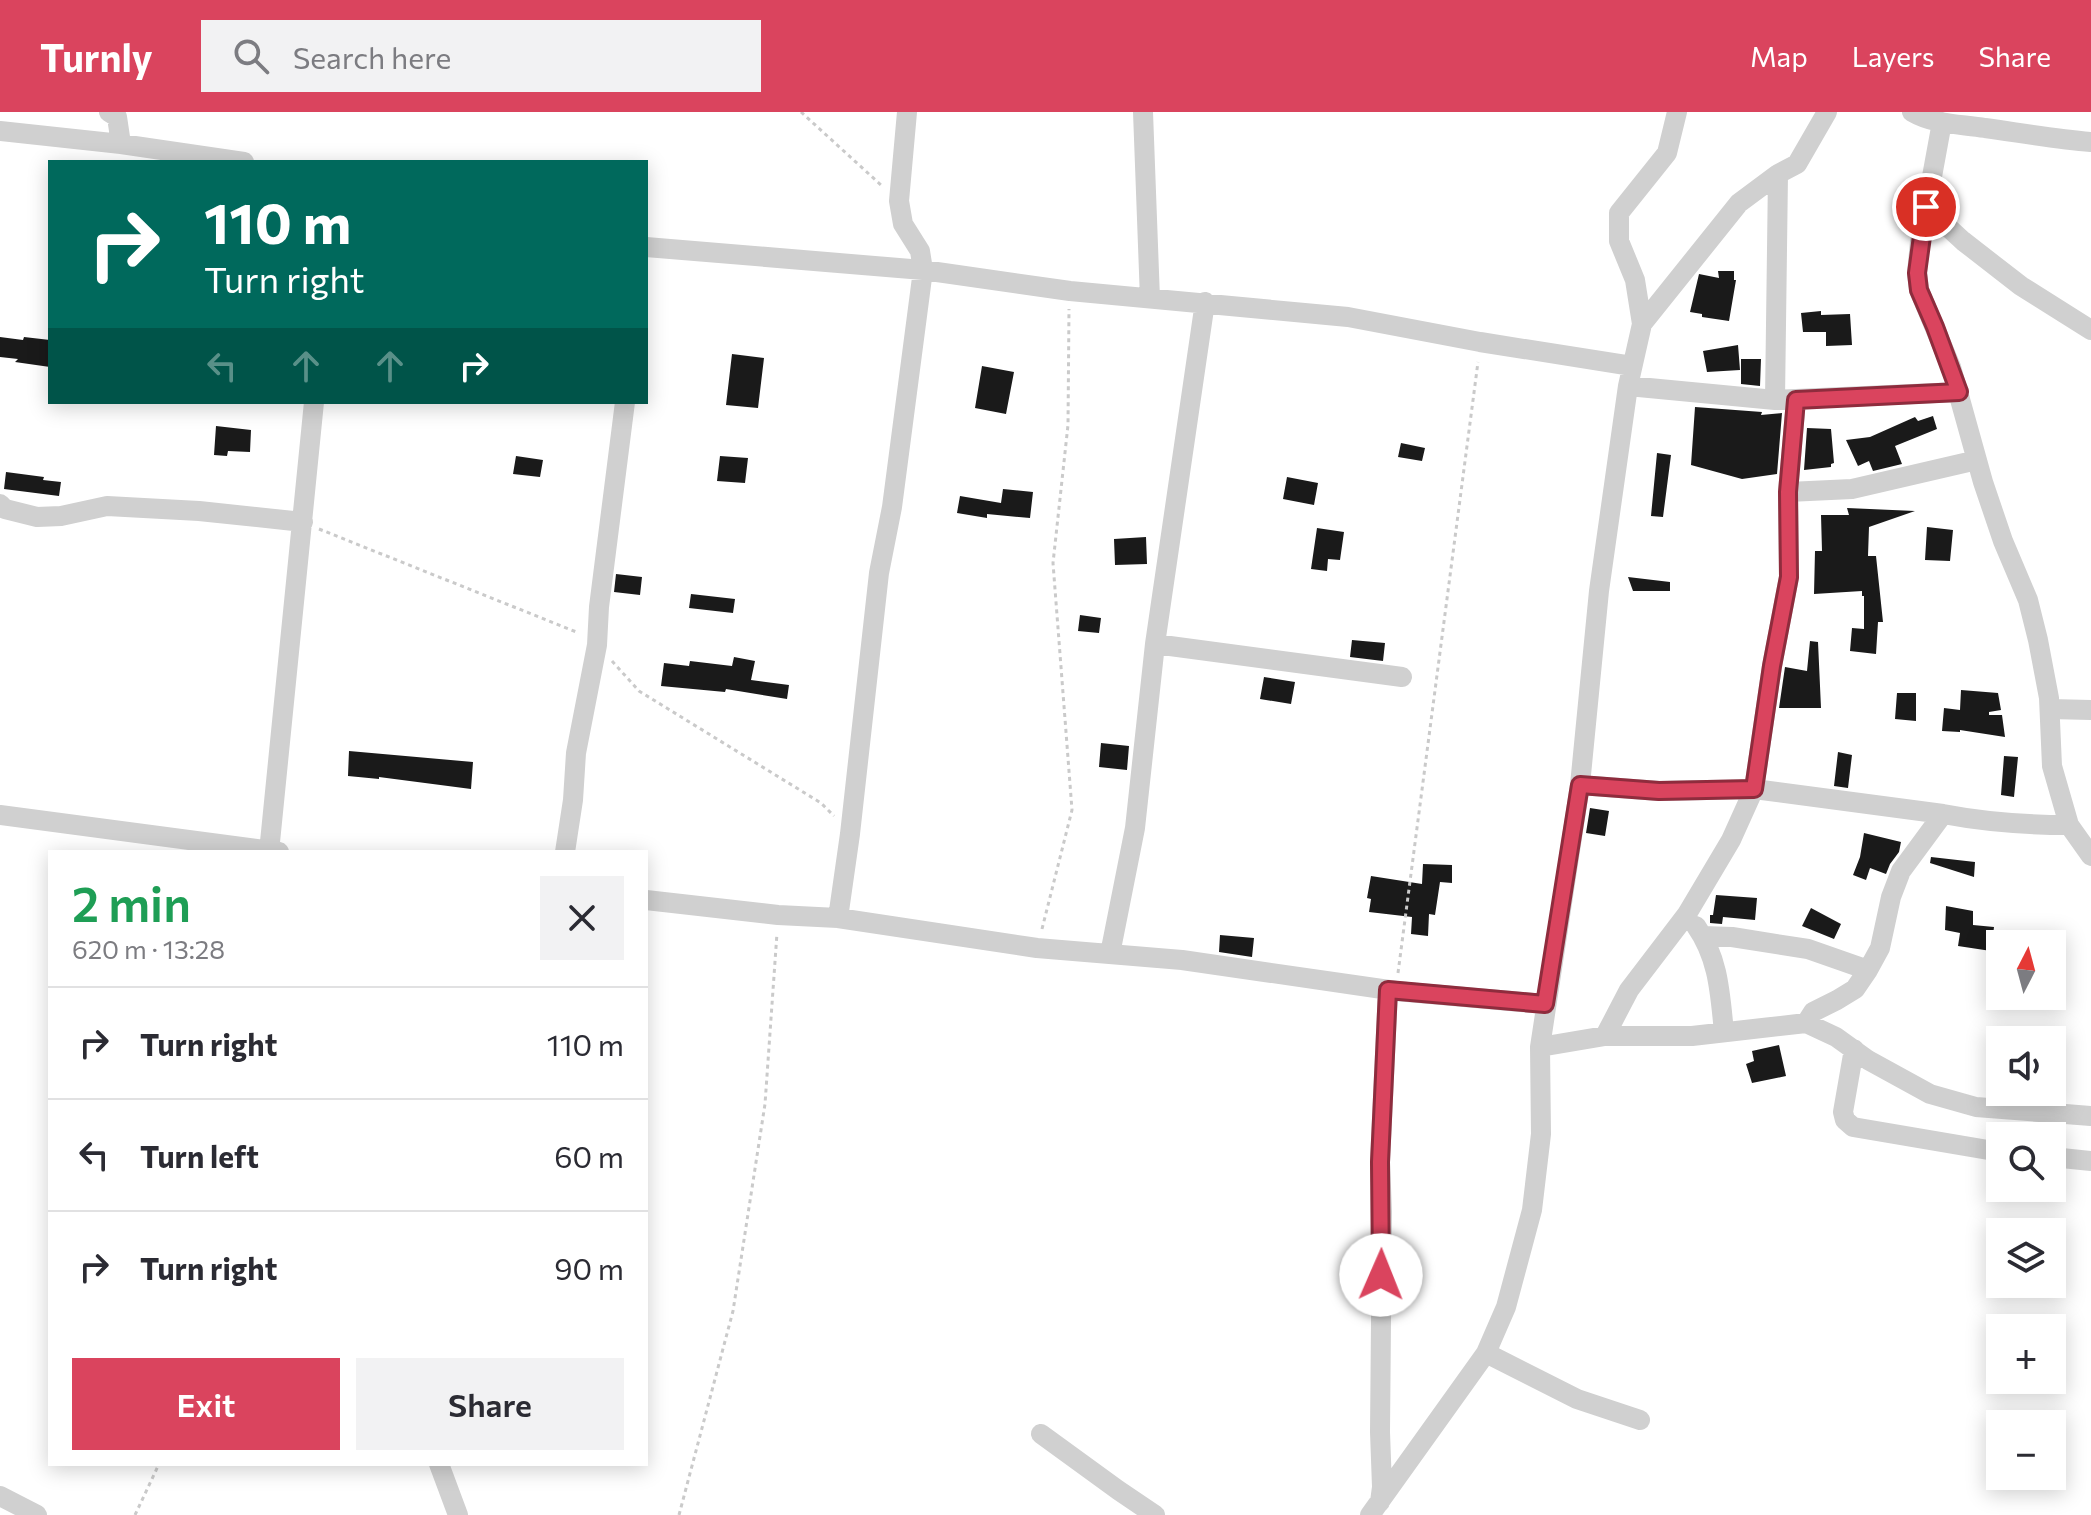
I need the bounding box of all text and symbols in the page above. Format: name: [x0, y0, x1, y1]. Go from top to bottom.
search box: [201, 20, 761, 92]
text: Turnly: [40, 33, 153, 80]
icon: search: [229, 34, 273, 78]
text: Search here: [293, 38, 451, 75]
text: Map: [1750, 39, 1808, 73]
text: Layers: [1852, 39, 1934, 73]
text: Share: [1978, 39, 2051, 73]
pin: [1892, 173, 1960, 241]
icon: arrive: [1904, 185, 1948, 229]
text: 110 m: [204, 187, 351, 256]
icon: right: [72, 192, 176, 296]
text: Turn right: [204, 256, 365, 300]
icon: left: [200, 344, 244, 388]
icon: ahead: [284, 344, 328, 388]
icon: ahead: [368, 344, 412, 388]
icon: right: [452, 344, 496, 388]
text: 2 min: [72, 873, 191, 932]
button: close: [540, 876, 624, 960]
north arrow: [1986, 930, 2066, 1010]
map controls: [1986, 930, 2066, 1490]
text: 620 m · 13:28: [72, 933, 225, 964]
icon: right: [72, 1021, 116, 1065]
text: Turn right: [140, 1025, 277, 1062]
text: 110 m: [547, 1025, 624, 1062]
button: sound: [1986, 1026, 2066, 1106]
button: search: [1986, 1122, 2066, 1202]
icon: left: [72, 1133, 116, 1177]
text: Turn left: [140, 1137, 259, 1174]
text: 60 m: [554, 1137, 624, 1174]
button: layers: [1986, 1218, 2066, 1298]
position arrow: [1339, 1233, 1423, 1317]
icon: right: [72, 1245, 116, 1289]
text: Turn right: [140, 1249, 277, 1286]
text: 90 m: [554, 1249, 624, 1286]
button: +: [1986, 1314, 2066, 1394]
button: Exit: [72, 1358, 340, 1450]
button: Share: [356, 1358, 624, 1450]
button: −: [1986, 1410, 2066, 1490]

